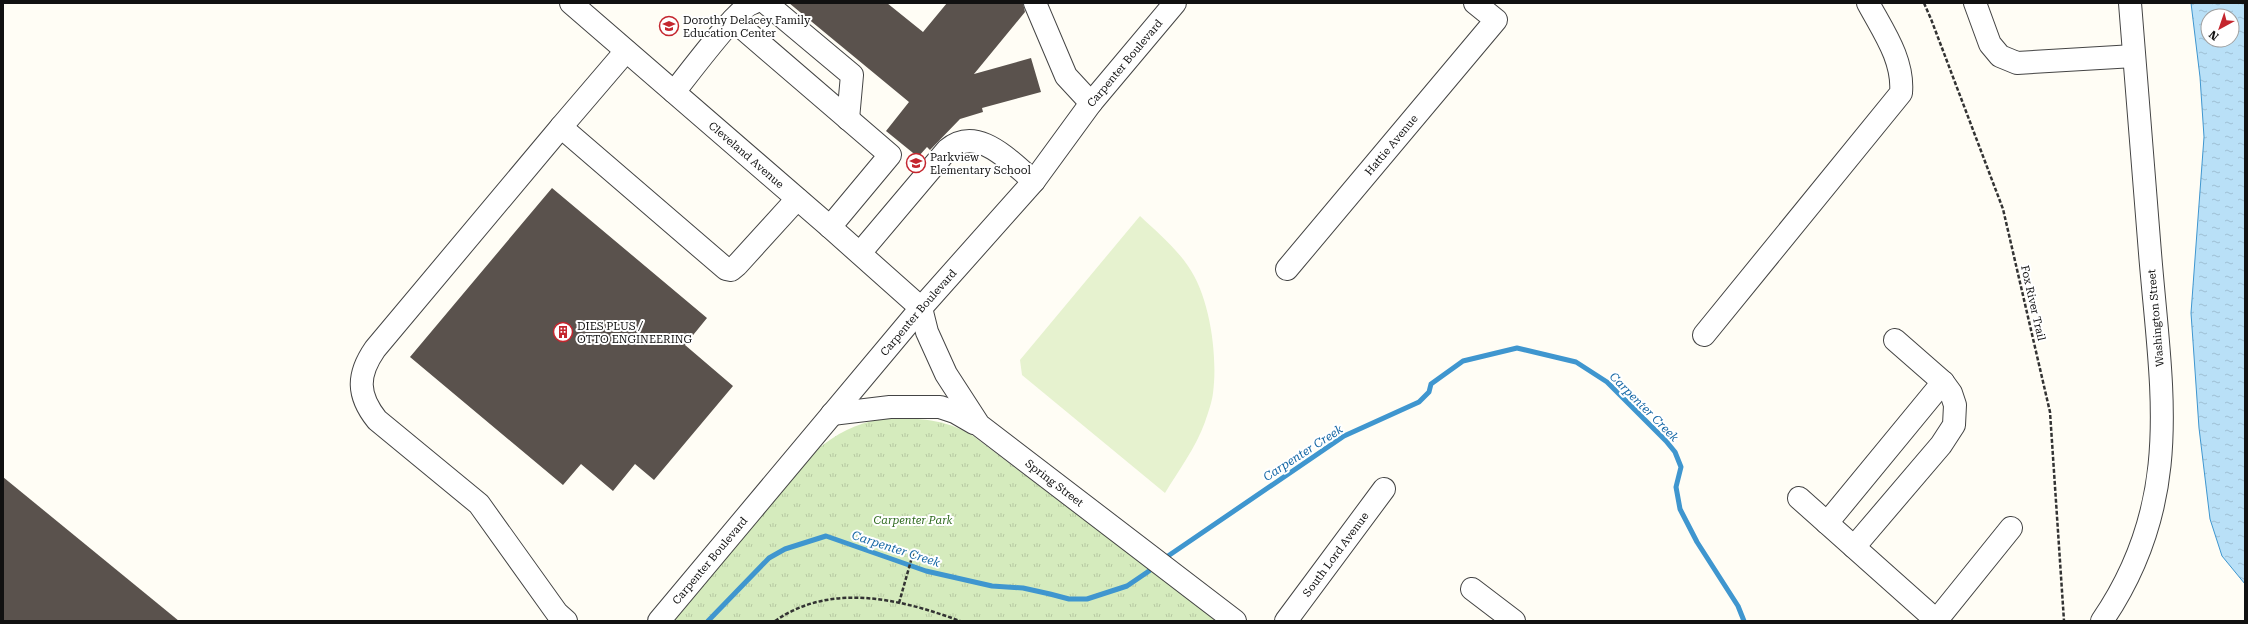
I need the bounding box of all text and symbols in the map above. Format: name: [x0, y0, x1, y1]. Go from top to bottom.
north arrow: [2200, 8, 2240, 48]
place label: Dorothy Delacey Family Education Center: [683, 14, 811, 40]
school or university icon: Dorothy Delacey Family Education Center: [658, 15, 680, 37]
street label: Carpenter Boulevard: [1084, 17, 1165, 109]
text: N: [2206, 27, 2221, 43]
street label: Hattie Avenue: [1362, 112, 1420, 178]
street label: Cleveland Avenue: [706, 119, 787, 191]
place label: Parkview Elementary School: [930, 151, 1031, 177]
school or university icon: Parkview Elementary School: [905, 152, 927, 174]
street label: Fox River Trail: [2018, 264, 2048, 343]
street label: Carpenter Boulevard: [877, 266, 959, 358]
street label: Washington Street: [2145, 269, 2167, 367]
place label: DIES PLUS / OTTO ENGINEERING: [577, 320, 693, 346]
building icon: DIES PLUS / OTTO ENGINEERING: [552, 321, 574, 343]
water label: Carpenter Creek: [1607, 370, 1682, 445]
water label: Carpenter Creek: [1261, 422, 1346, 484]
street label: Spring Street: [1023, 456, 1086, 509]
street label: South Lord Avenue: [1300, 509, 1371, 599]
street label: Carpenter Boulevard: [669, 514, 750, 607]
park label: Carpenter Park: [874, 514, 952, 527]
water label: Carpenter Creek: [850, 528, 942, 570]

